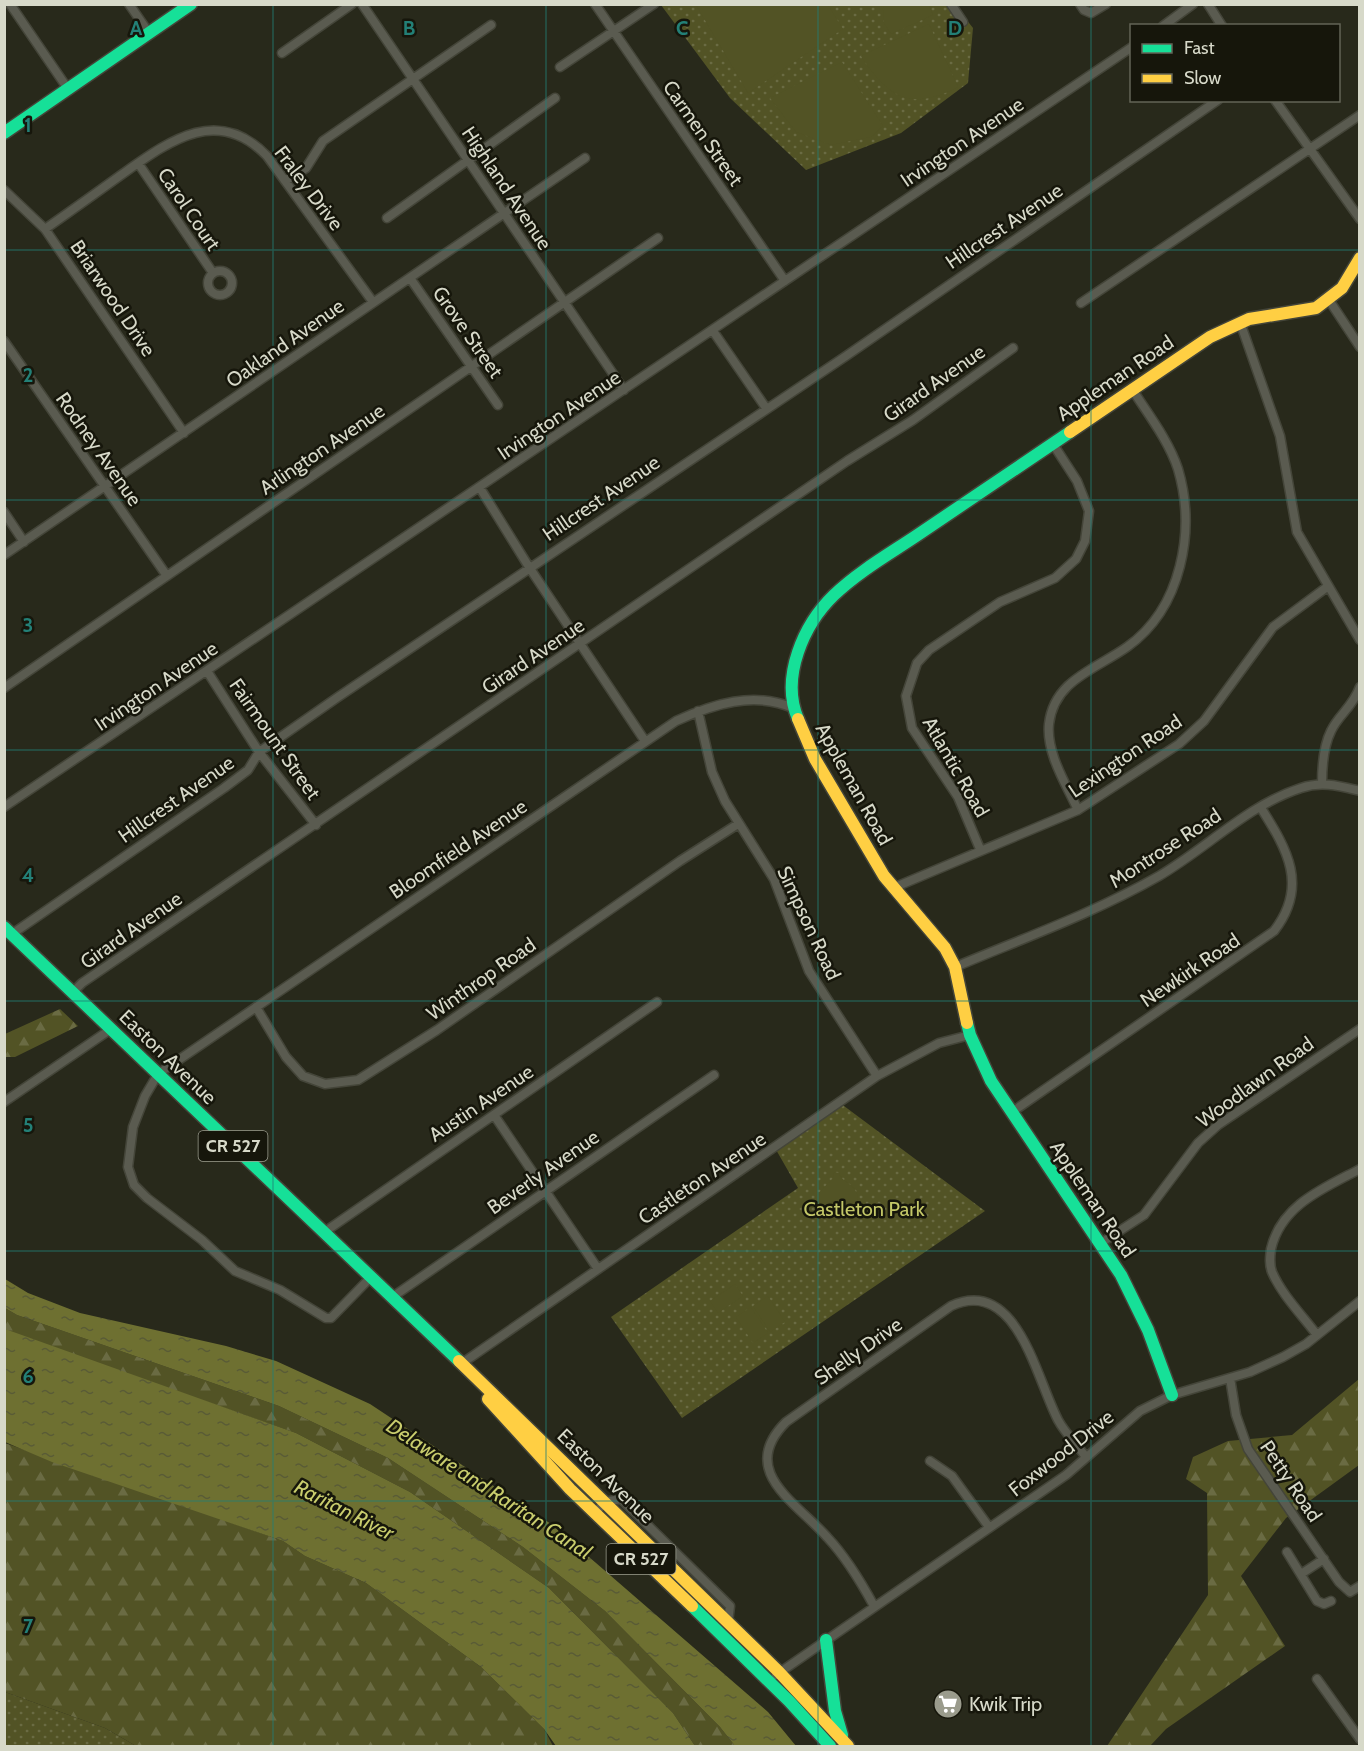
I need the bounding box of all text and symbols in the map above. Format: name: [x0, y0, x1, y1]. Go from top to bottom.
text: A: [130, 16, 143, 40]
text: B: [403, 16, 415, 40]
text: C: [676, 16, 688, 40]
text: D: [948, 16, 962, 40]
legend: [1130, 24, 1340, 102]
text: Fast: [1184, 37, 1215, 59]
text: Slow: [1184, 67, 1221, 89]
street label: Carmen Street: [658, 76, 748, 191]
street label: Irvington Avenue: [896, 92, 1028, 192]
text: 1: [24, 113, 32, 137]
street label: Highland Avenue: [457, 122, 557, 254]
street label: Fraley Drive: [269, 141, 349, 235]
street label: Carol Court: [153, 163, 226, 255]
street label: Hillcrest Avenue: [941, 178, 1067, 274]
street label: Briarwood Drive: [65, 235, 161, 361]
street label: Grove Street: [428, 282, 508, 383]
street label: Oakland Avenue: [221, 294, 349, 392]
street label: Appleman Road: [1052, 330, 1178, 426]
street label: Girard Avenue: [879, 339, 989, 427]
text: 2: [23, 363, 33, 387]
street label: Irvington Avenue: [493, 365, 625, 465]
street label: Rodney Avenue: [51, 388, 147, 510]
street label: Arlington Avenue: [255, 398, 389, 500]
street label: Hillcrest Avenue: [538, 450, 664, 546]
text: 3: [23, 613, 33, 637]
street label: Girard Avenue: [477, 613, 589, 699]
street label: Irvington Avenue: [90, 636, 222, 736]
street label: Fairmount Street: [224, 674, 326, 804]
street label: Lexington Road: [1064, 709, 1186, 803]
street label: Atlantic Road: [918, 713, 994, 821]
street label: Appleman Road: [811, 719, 897, 849]
street label: Hillcrest Avenue: [113, 750, 239, 848]
street label: Bloomfield Avenue: [385, 794, 531, 904]
street label: Montrose Road: [1105, 803, 1225, 893]
street label: Simpson Road: [772, 862, 846, 984]
text: 4: [22, 863, 34, 887]
street label: Girard Avenue: [76, 886, 186, 974]
street label: Newkirk Road: [1136, 928, 1244, 1012]
street label: Winthrop Road: [422, 933, 540, 1025]
street label: Easton Avenue: [114, 1005, 222, 1109]
street label: Woodlawn Road: [1192, 1031, 1318, 1133]
street label: Austin Avenue: [424, 1059, 538, 1147]
text: 5: [23, 1113, 33, 1137]
street label: Beverly Avenue: [482, 1125, 604, 1219]
street label: Castleton Avenue: [634, 1127, 770, 1229]
road number: CR 527: [198, 1131, 268, 1161]
street label: Appleman Road: [1045, 1136, 1141, 1262]
park label: Castleton Park: [803, 1197, 925, 1221]
street label: Shelly Drive: [810, 1312, 906, 1390]
text: 6: [22, 1364, 34, 1388]
street label: Foxwood Drive: [1004, 1405, 1118, 1501]
water label: Delaware and Raritan Canal: [382, 1413, 597, 1564]
street label: Easton Avenue: [552, 1424, 660, 1528]
street label: Petty Road: [1255, 1436, 1327, 1526]
water label: Raritan River: [290, 1474, 399, 1546]
road number: CR 527: [606, 1544, 676, 1574]
text: 7: [23, 1614, 34, 1638]
supermarket icon: Kwik Trip: [932, 1688, 964, 1720]
place label: Kwik Trip: [969, 1692, 1042, 1716]

